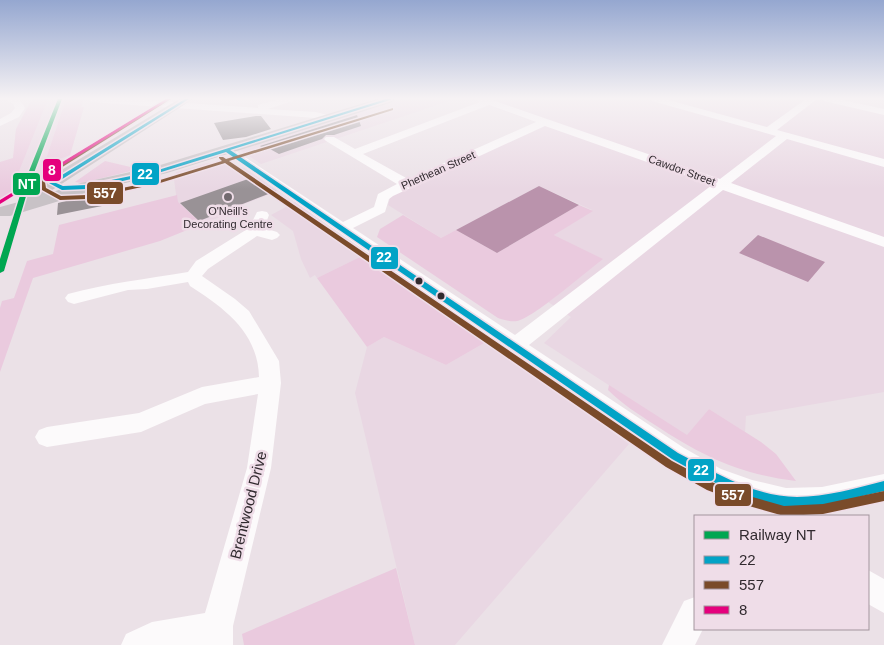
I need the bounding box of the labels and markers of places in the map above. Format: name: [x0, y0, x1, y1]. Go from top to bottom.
marker: O'Neill's Decorating Centre: [222, 191, 234, 203]
place label: O'Neill's Decorating Centre: [183, 205, 273, 230]
unlabelled marker: [414, 276, 424, 286]
unlabelled marker: [436, 291, 446, 301]

